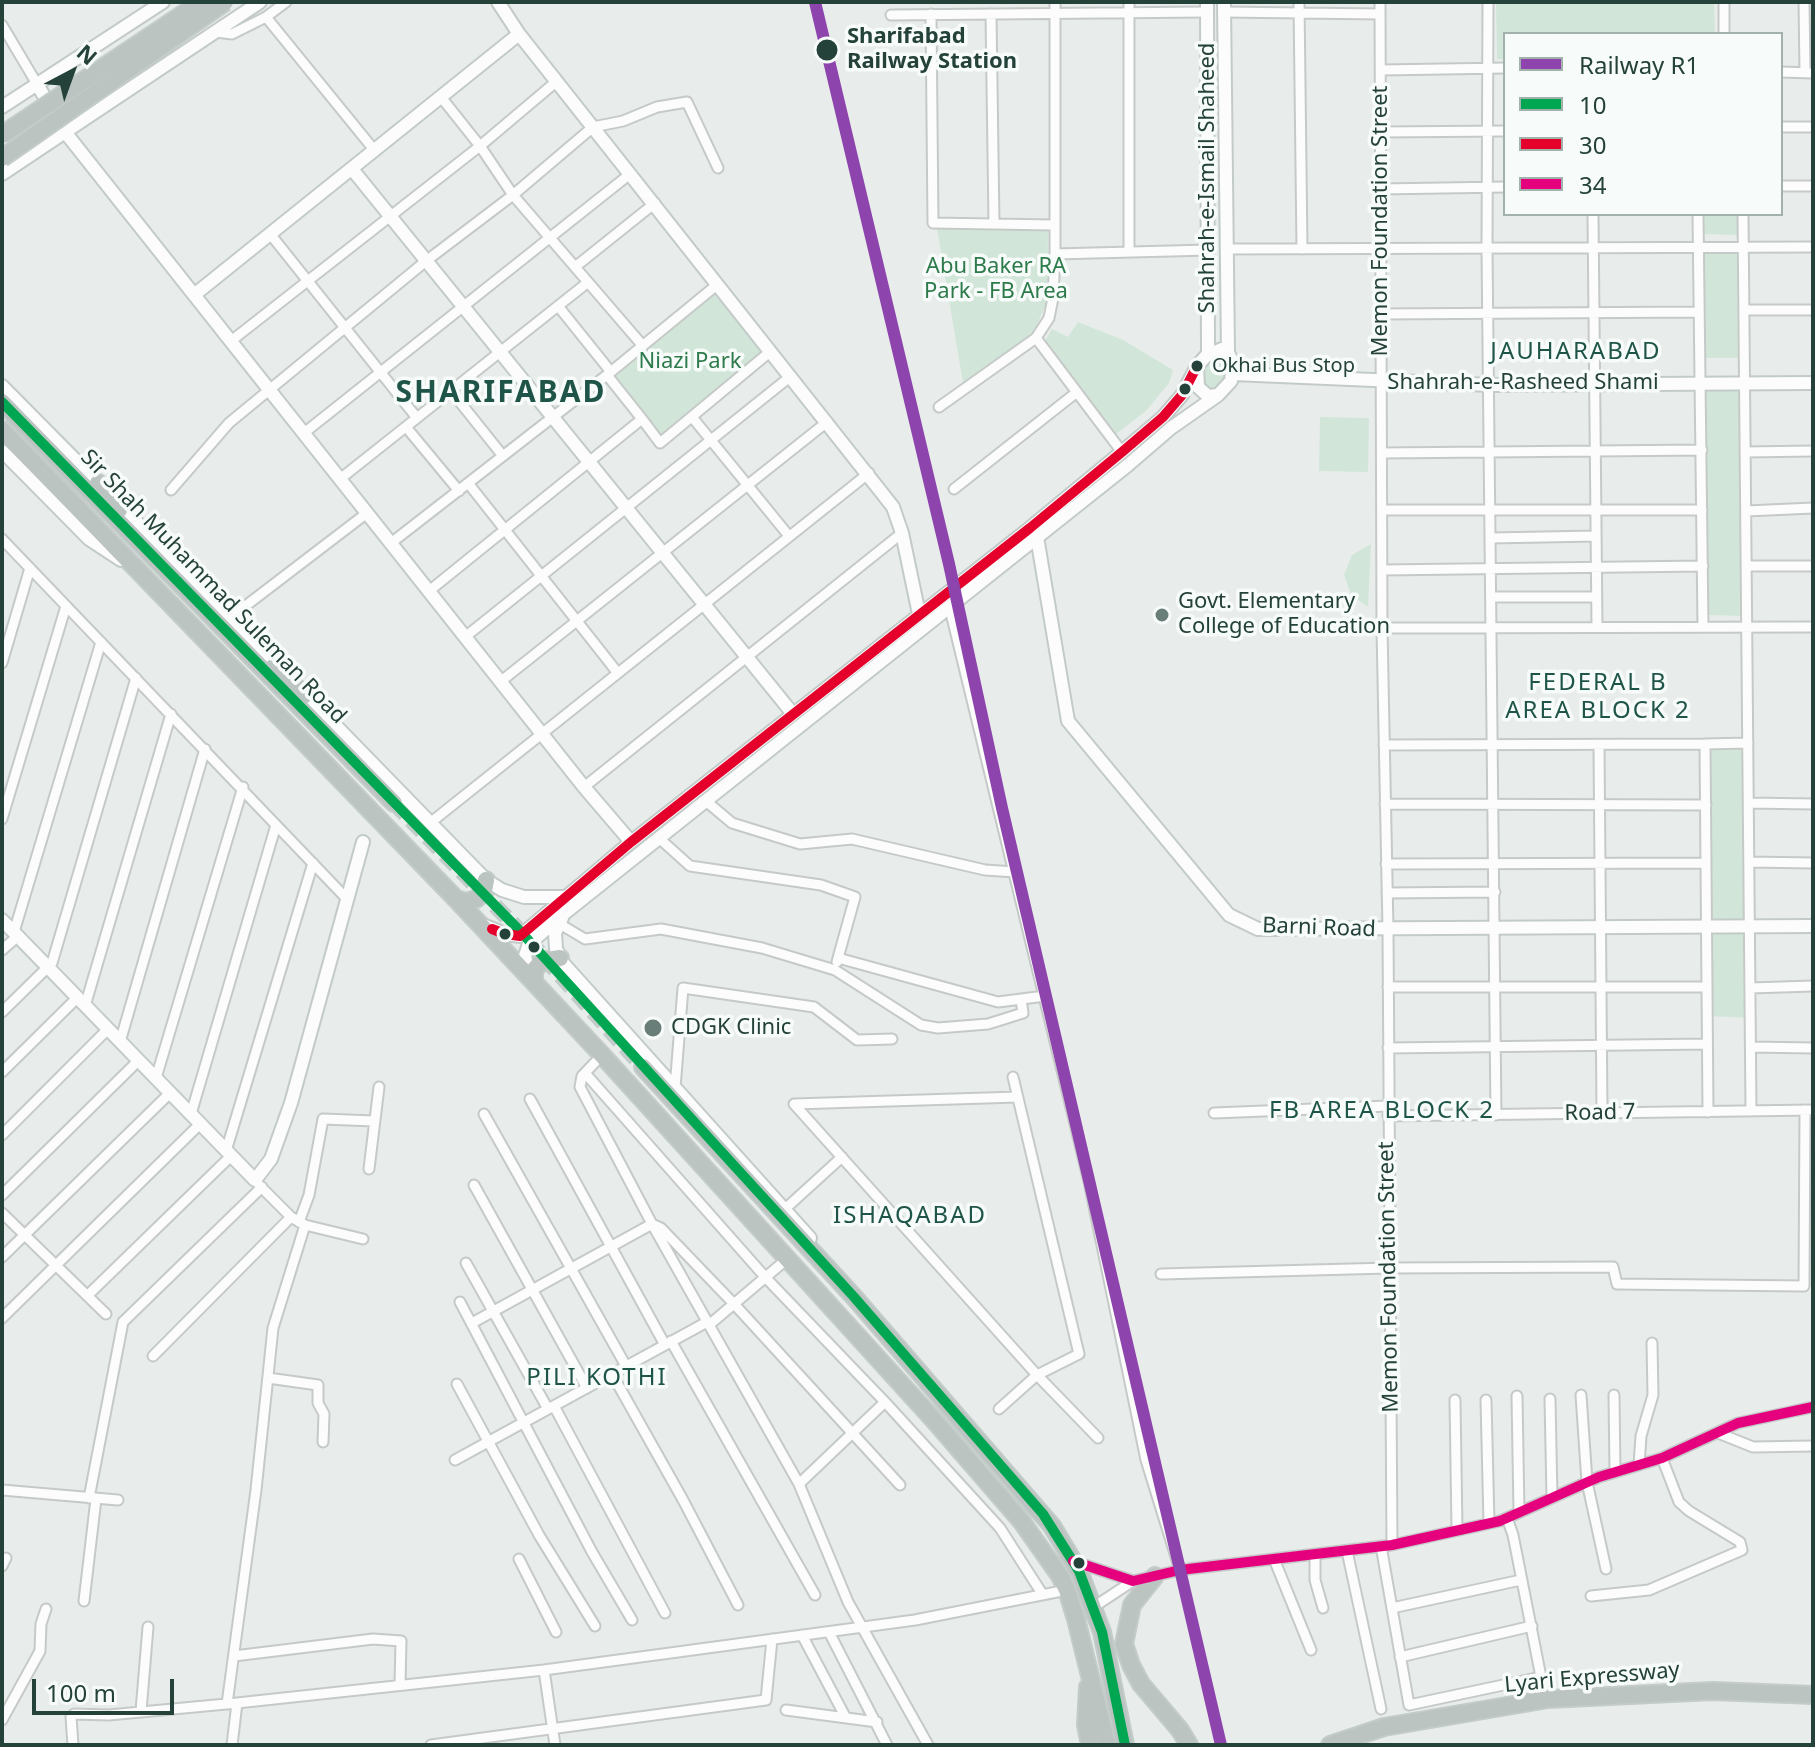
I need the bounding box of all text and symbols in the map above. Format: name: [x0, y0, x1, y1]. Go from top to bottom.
place label: Sharifabad Railway Station: [847, 24, 1017, 76]
north arrow: [32, 32, 112, 112]
legend: [1503, 32, 1783, 216]
text: N: [71, 37, 104, 71]
marker: Sharifabad Railway Station: [814, 37, 840, 63]
street label: Shahrah-e-Ismail Shaheed: [1195, 43, 1221, 313]
text: Railway R1: [1579, 48, 1699, 81]
street label: Memon Foundation Street: [1368, 85, 1394, 357]
text: 10: [1579, 88, 1606, 121]
text: 30: [1579, 128, 1606, 161]
text: 34: [1579, 168, 1606, 201]
park label: Abu Baker RA Park - FB Area: [924, 254, 1068, 306]
district label: JAUHARABAD: [1490, 338, 1662, 366]
park label: Niazi Park: [639, 349, 741, 375]
place label: Okhai Bus Stop: [1212, 354, 1355, 378]
marker: Okhai Bus Stop: [1189, 358, 1205, 374]
street label: Shahrah-e-Rasheed Shami: [1387, 370, 1659, 396]
district label: SHARIFABAD: [396, 375, 606, 411]
unlabelled marker: [1177, 381, 1193, 397]
street label: Sir Shah Muhammad Suleman Road: [75, 444, 351, 730]
place label: Govt. Elementary College of Education: [1178, 589, 1390, 640]
marker: Govt. Elementary College of Education: [1153, 606, 1171, 624]
district label: FEDERAL B AREA BLOCK 2: [1505, 669, 1691, 725]
street label: Barni Road: [1262, 913, 1376, 943]
unlabelled marker: [497, 926, 513, 942]
unlabelled marker: [526, 939, 542, 955]
place label: CDGK Clinic: [671, 1015, 791, 1041]
marker: CDGK Clinic: [642, 1017, 664, 1039]
district label: FB AREA BLOCK 2: [1269, 1097, 1495, 1125]
street label: Road 7: [1564, 1099, 1636, 1127]
street label: Memon Foundation Street: [1373, 1141, 1405, 1413]
district label: ISHAQABAD: [833, 1202, 987, 1230]
district label: PILI KOTHI: [526, 1364, 668, 1392]
unlabelled marker: [1071, 1555, 1087, 1571]
street label: Lyari Expressway: [1503, 1657, 1681, 1699]
scale bar: [36, 1663, 178, 1713]
text: 100 m: [46, 1676, 116, 1709]

